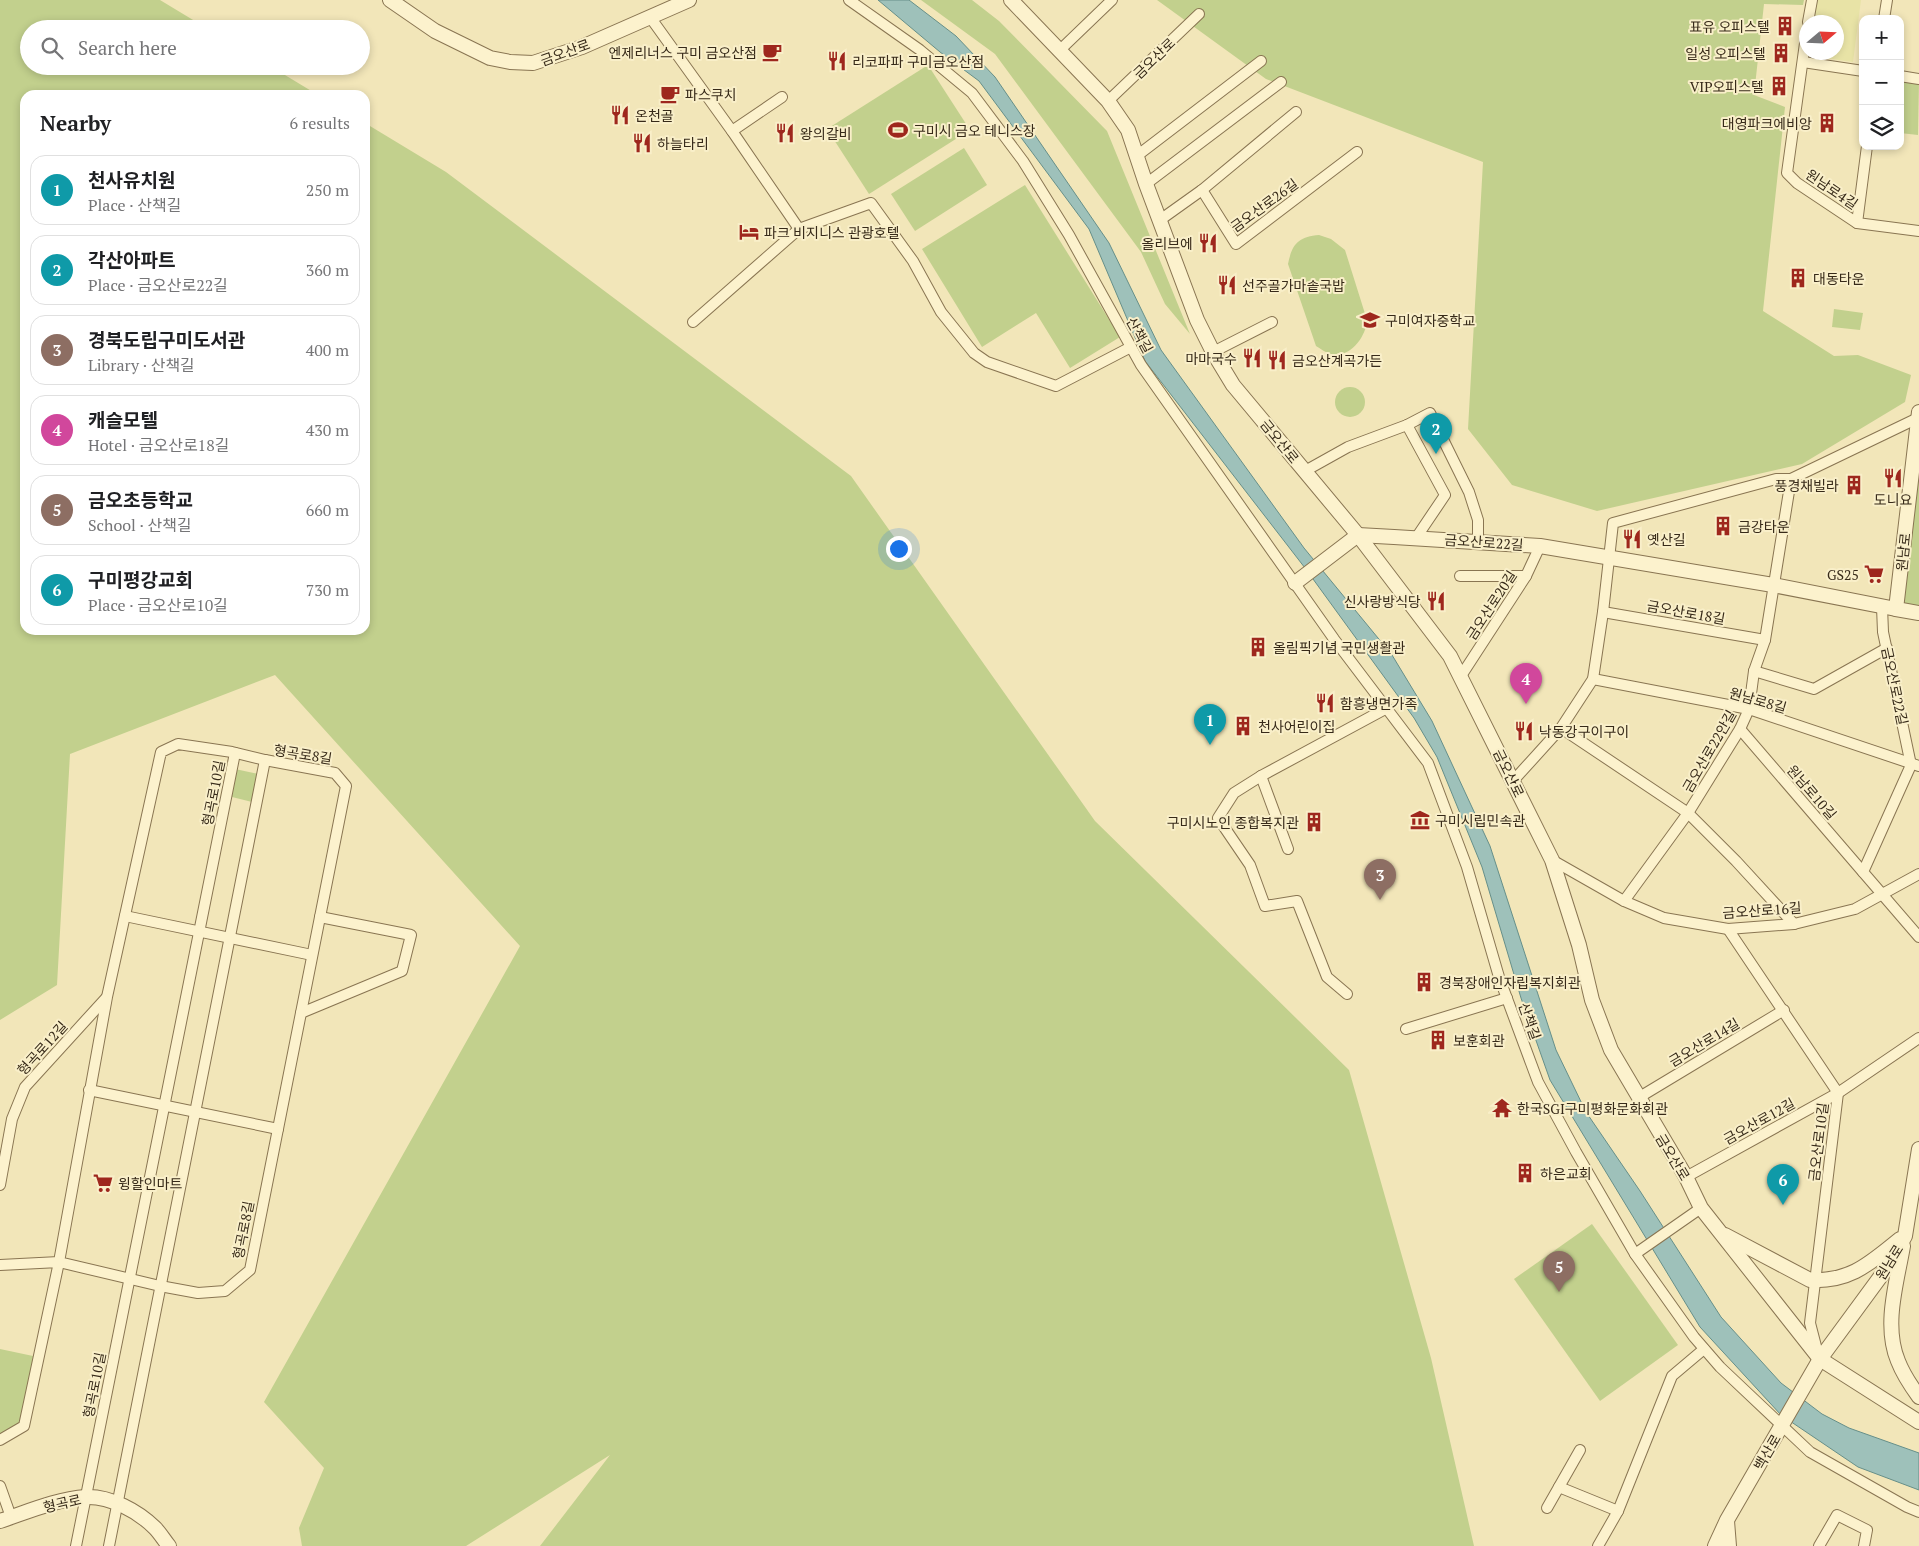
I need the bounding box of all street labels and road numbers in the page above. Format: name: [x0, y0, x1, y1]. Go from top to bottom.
street label: 금오산로: [1129, 33, 1179, 83]
street label: 금오산로: [538, 34, 593, 70]
street label: 원남로4길: [1802, 165, 1862, 213]
street label: 금오산로26길: [1226, 174, 1302, 236]
street label: 산책길: [1122, 313, 1158, 357]
street label: 금오산로: [1256, 415, 1304, 467]
street label: 금오산로22길: [1444, 530, 1524, 554]
street label: 원남로: [1892, 532, 1914, 572]
street label: 금오산로20길: [1461, 567, 1521, 643]
street label: 금오산로18길: [1645, 596, 1727, 628]
street label: 금오산로22길: [1877, 645, 1913, 727]
street label: 원남로8길: [1727, 683, 1789, 717]
street label: 금오산로22안길: [1678, 706, 1740, 796]
street label: 형곡로8길: [272, 740, 334, 768]
street label: 금오산로: [1489, 746, 1529, 800]
street label: 형곡로10길: [197, 759, 229, 827]
street label: 원남로10길: [1783, 761, 1841, 823]
street label: 금오산로16길: [1722, 898, 1802, 922]
street label: 산책길: [1514, 1000, 1546, 1042]
street label: 금오산로14길: [1665, 1013, 1743, 1071]
street label: 형곡로12길: [13, 1017, 71, 1079]
street label: 금오산로12길: [1720, 1093, 1798, 1149]
street label: 금오산로10길: [1804, 1101, 1832, 1183]
street label: 금오산로: [1652, 1130, 1694, 1184]
street label: 형곡로8길: [228, 1199, 258, 1261]
street label: 원남로: [1871, 1240, 1907, 1283]
street label: 형곡로10길: [78, 1351, 110, 1419]
street label: 백산로: [1749, 1430, 1785, 1473]
street label: 형곡로: [41, 1489, 83, 1517]

